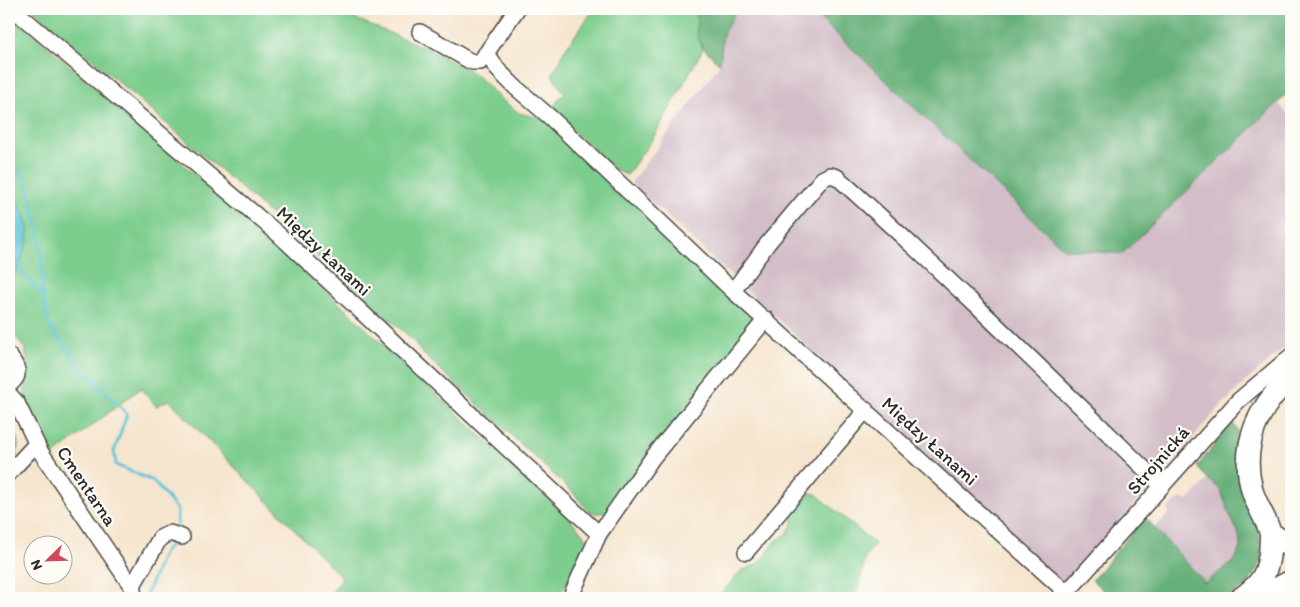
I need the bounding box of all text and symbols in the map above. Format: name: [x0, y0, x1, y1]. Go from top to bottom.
street label: Między Łanami: [272, 201, 376, 301]
street label: Między Łanami: [877, 392, 983, 490]
street label: Strojnická: [1122, 421, 1194, 499]
street label: Cmentarna: [52, 442, 122, 530]
north arrow: [22, 534, 72, 584]
text: N: [27, 557, 46, 573]

